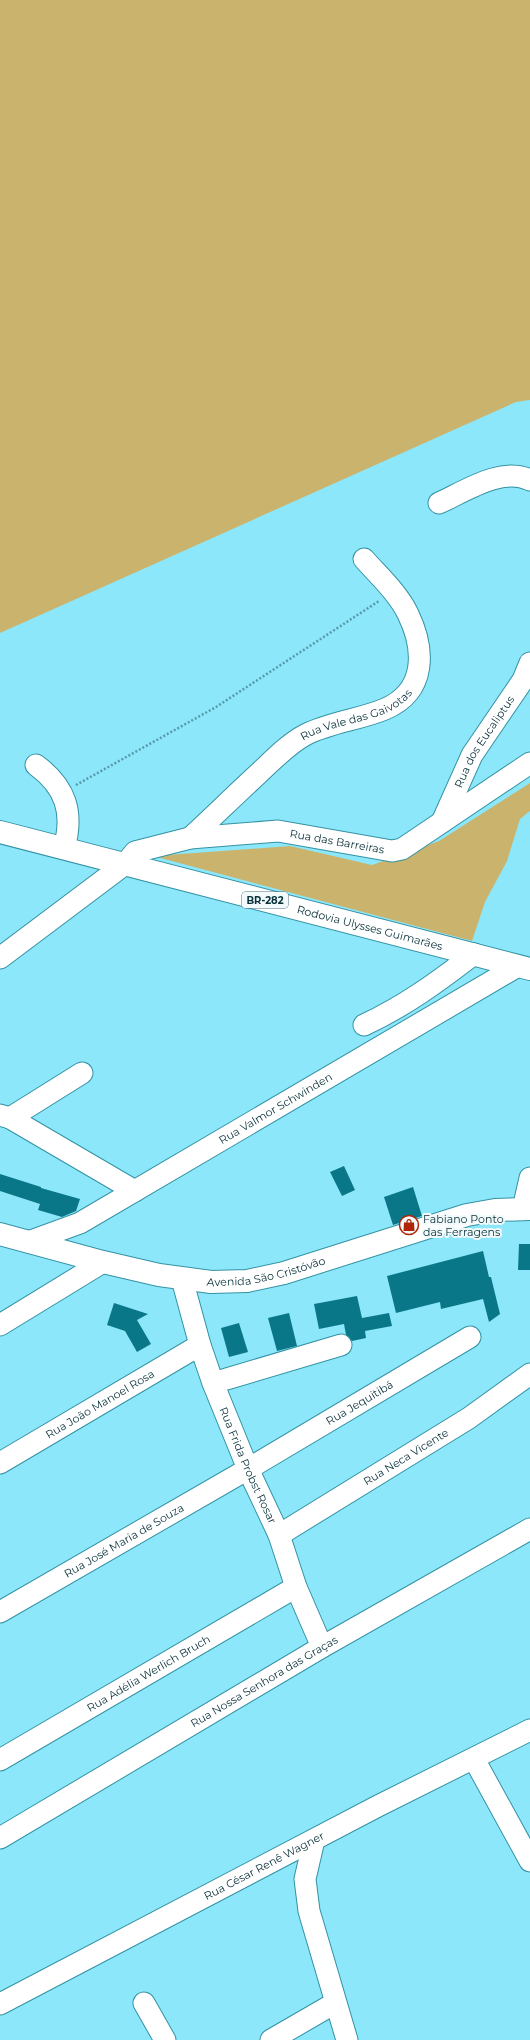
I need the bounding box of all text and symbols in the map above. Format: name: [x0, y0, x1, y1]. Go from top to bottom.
street label: Rua Vale das Gaivotas: [298, 686, 415, 743]
street label: Rua dos Eucaliptus: [451, 692, 518, 790]
street label: Rua das Barreiras: [289, 826, 386, 857]
road number: BR-282: [242, 892, 288, 908]
street label: Rodovia Ulysses Guimarães: [295, 902, 445, 953]
street label: Rua Valmor Schwinden: [216, 1070, 335, 1147]
place label: Fabiano Ponto das Ferragens: [423, 1212, 504, 1239]
shop icon: Fabiano Ponto das Ferragens: [398, 1214, 420, 1236]
street label: Avenida São Cristóvão: [206, 1253, 327, 1289]
street label: Rua João Manoel Rosa: [43, 1367, 157, 1442]
street label: Rua Jequitibá: [323, 1377, 396, 1428]
street label: Rua Frida Probst Rosar: [216, 1405, 280, 1526]
street label: Rua Neca Vicente: [361, 1425, 451, 1488]
street label: Rua José Maria de Souza: [61, 1501, 186, 1581]
street label: Rua Adélia Werlich Bruch: [84, 1632, 213, 1715]
street label: Rua Nossa Senhora das Graças: [188, 1632, 341, 1730]
street label: Rua César Renê Wagner: [201, 1828, 327, 1903]

